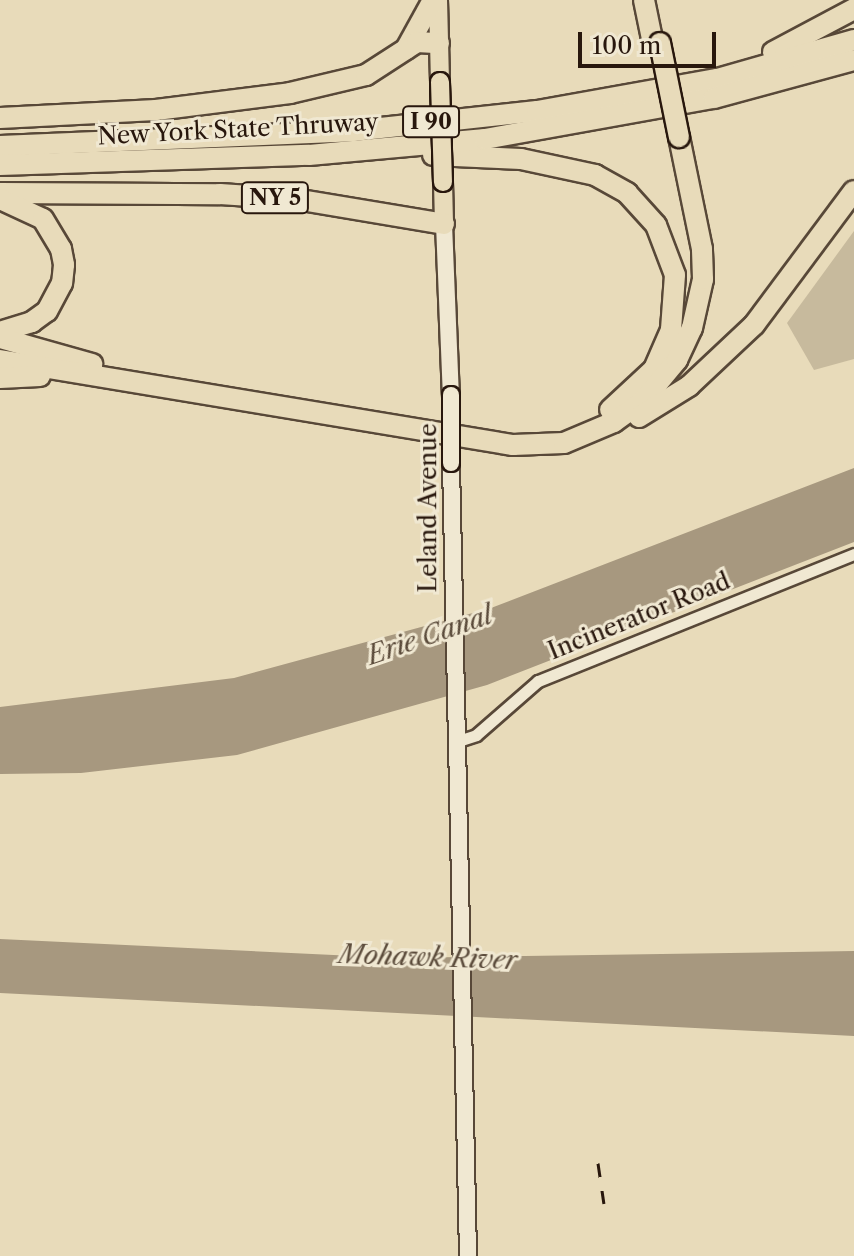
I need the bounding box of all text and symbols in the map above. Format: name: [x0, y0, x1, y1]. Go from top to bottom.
scale bar: [582, 16, 720, 66]
text: 100 m: [592, 31, 661, 60]
road number: I 90: [401, 104, 461, 140]
street label: New York State Thruway: [95, 107, 381, 151]
road number: NY 5: [239, 180, 311, 216]
street label: Leland Avenue: [414, 423, 442, 593]
street label: Incinerator Road: [544, 566, 734, 666]
water label: Erie Canal: [363, 600, 497, 672]
water label: Mohawk River: [338, 939, 518, 977]

